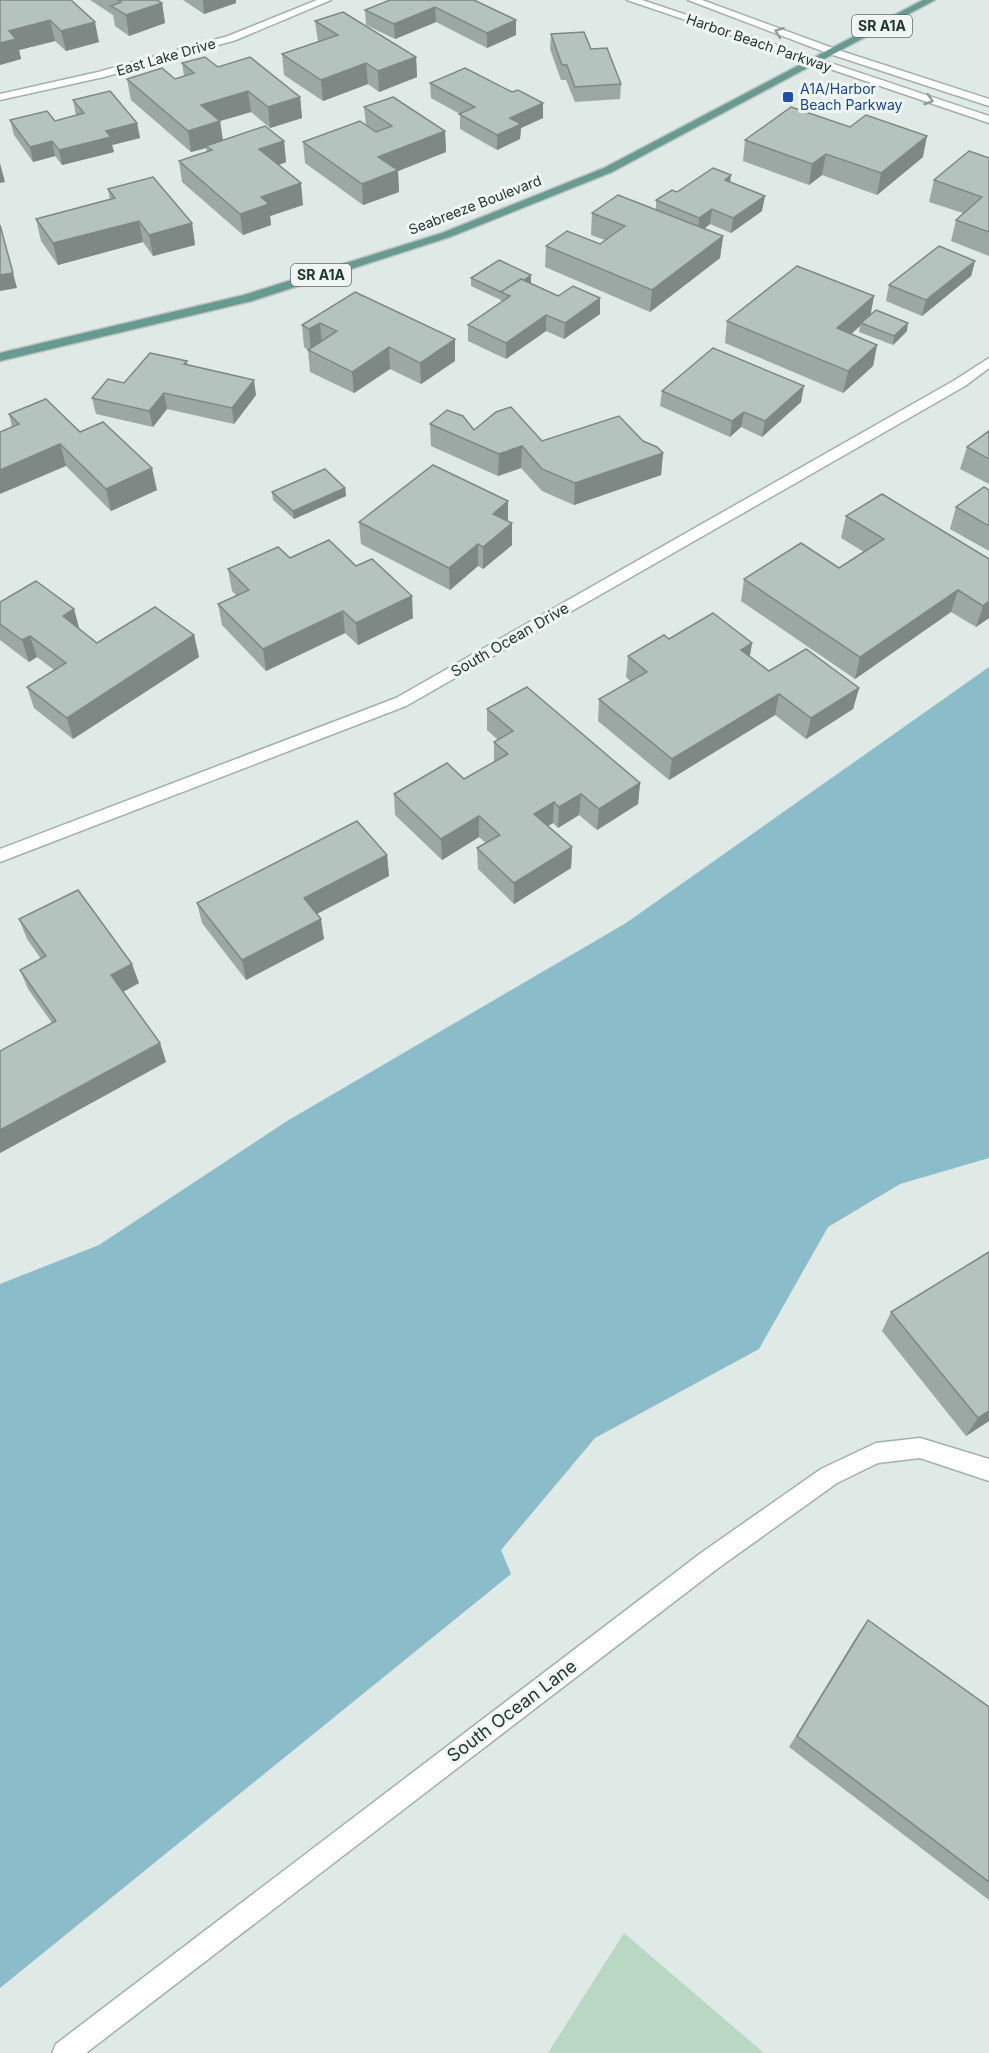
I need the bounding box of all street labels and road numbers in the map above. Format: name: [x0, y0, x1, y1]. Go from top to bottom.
street label: Harbor Beach Parkway: [684, 10, 834, 75]
road number: SR A1A: [852, 15, 912, 37]
street label: East Lake Drive: [114, 34, 217, 79]
street label: Seabreeze Boulevard: [406, 171, 544, 238]
road number: SR A1A: [291, 264, 351, 286]
street label: South Ocean Drive: [447, 598, 572, 681]
street label: South Ocean Lane: [443, 1655, 581, 1766]

